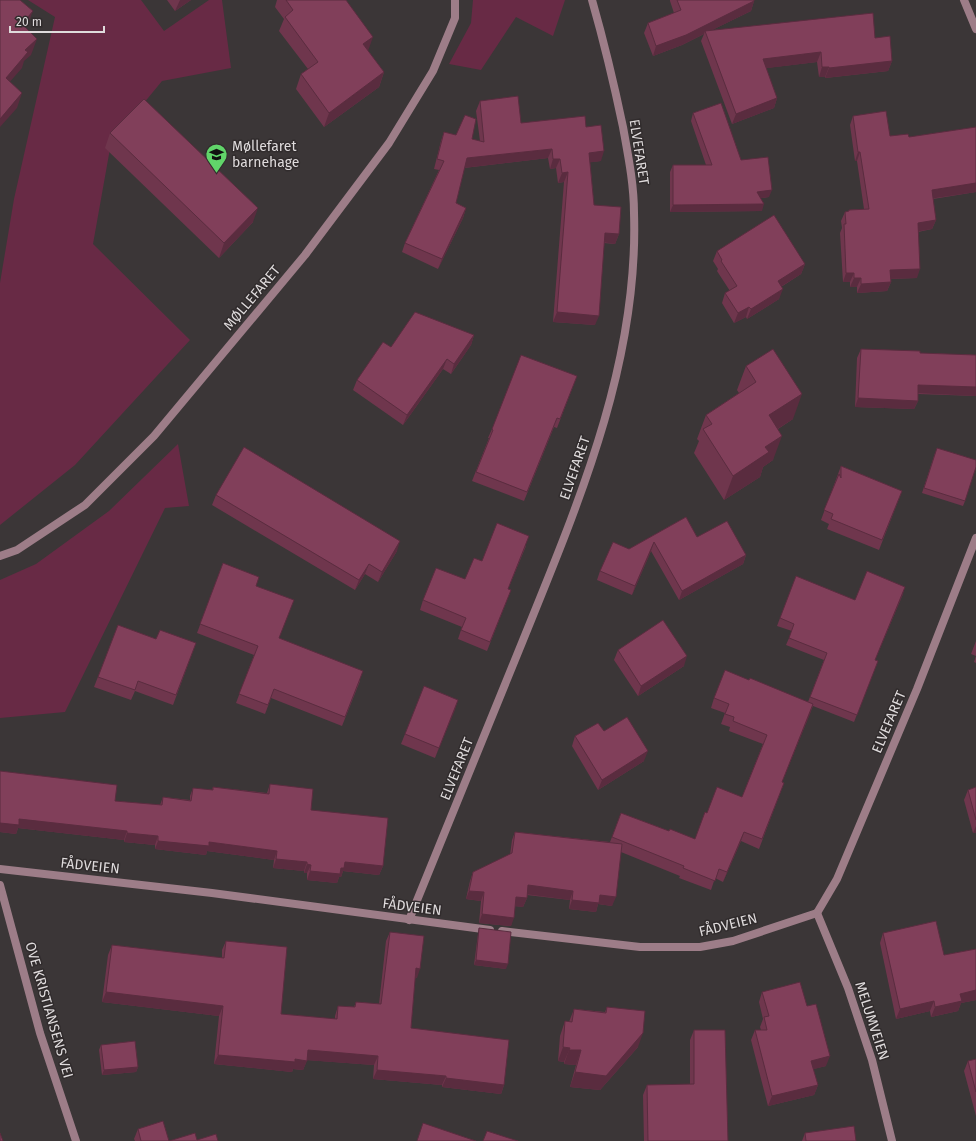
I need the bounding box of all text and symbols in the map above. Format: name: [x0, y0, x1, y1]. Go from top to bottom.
scale bar: [10, 8, 104, 34]
text: 20 m: [16, 15, 42, 29]
street label: ELVEFARET: [625, 118, 653, 187]
place label: Møllefaret barnehage: [232, 138, 299, 171]
school or university icon: Møllefaret barnehage: [203, 141, 229, 174]
street label: MØLLEFARET: [220, 262, 284, 334]
street label: ELVEFARET: [556, 433, 594, 502]
street label: ELVEFARET: [868, 688, 910, 756]
street label: ELVEFARET: [437, 734, 478, 803]
street label: FÅDVEIEN: [59, 853, 121, 878]
street label: FÅDVEIEN: [381, 894, 443, 919]
street label: FÅDVEIEN: [697, 909, 759, 940]
street label: OVE KRISTIANSENS VEI: [21, 940, 77, 1080]
street label: MELUMVEIEN: [851, 980, 893, 1062]

